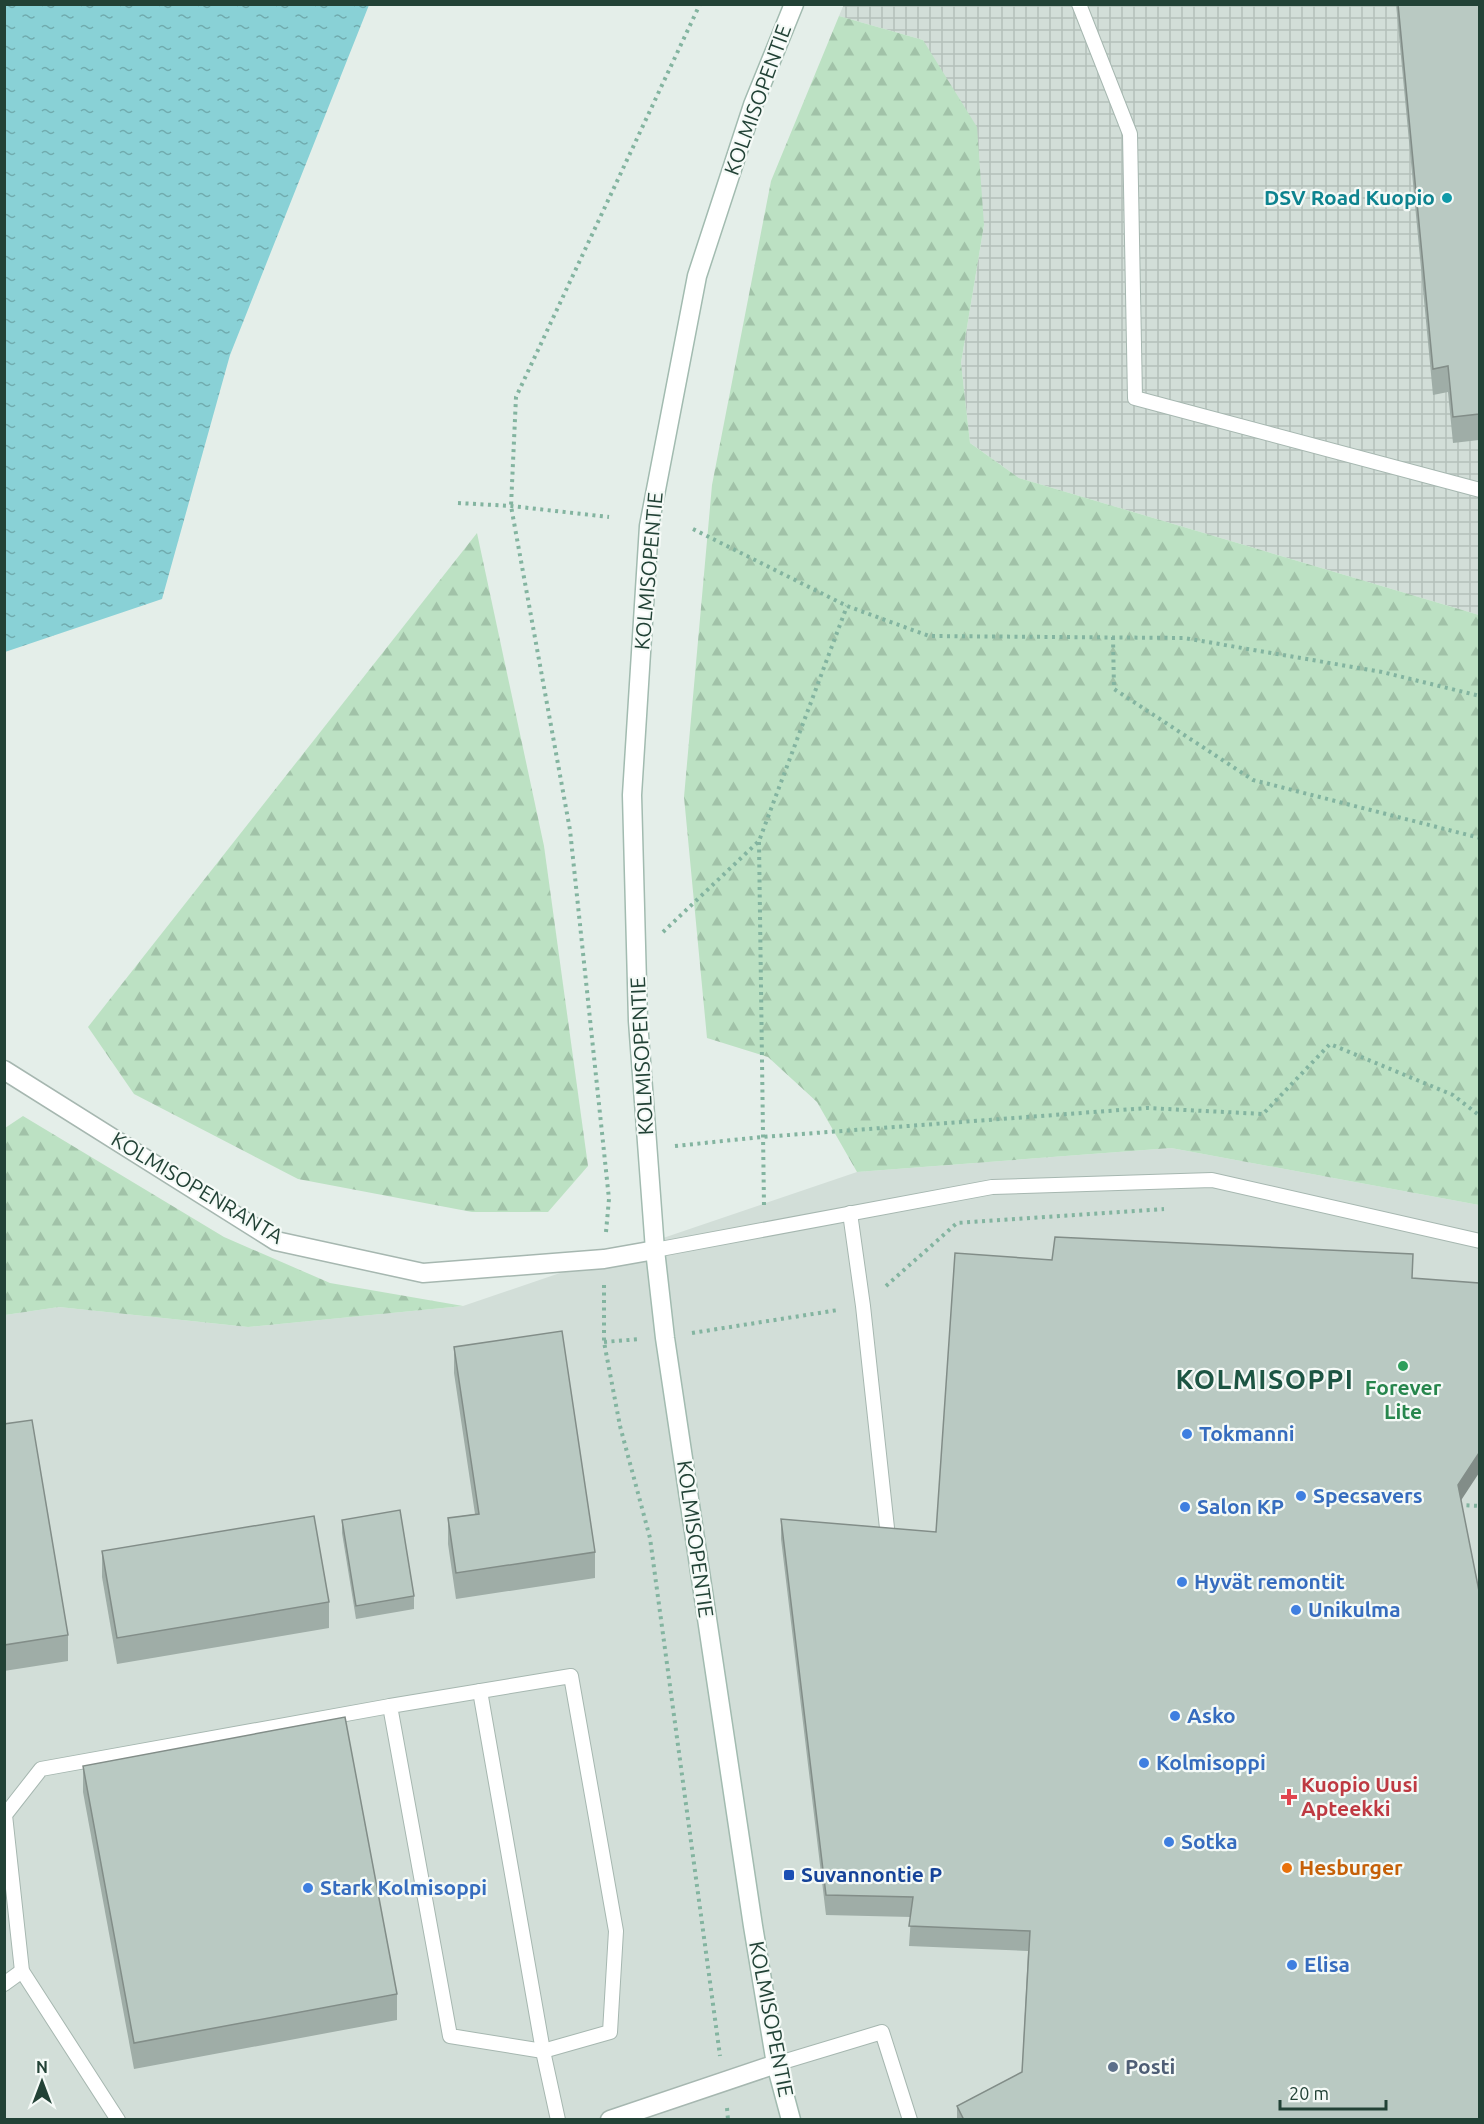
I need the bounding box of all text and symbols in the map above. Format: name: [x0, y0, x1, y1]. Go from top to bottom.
street label: KOLMISOPENTIE: [719, 21, 795, 178]
place label: DSV Road Kuopio: [1264, 185, 1435, 209]
marker: DSV Road Kuopio: [1440, 191, 1454, 205]
street label: KOLMISOPENTIE: [629, 491, 667, 651]
street label: KOLMISOPENTIE: [625, 976, 657, 1136]
street label: KOLMISOPENRANTA: [107, 1126, 288, 1248]
marker: Forever Lite: [1396, 1359, 1410, 1373]
district label: KOLMISOPPI: [1176, 1364, 1354, 1394]
place label: Forever Lite: [1365, 1375, 1442, 1423]
place label: Tokmanni: [1199, 1421, 1295, 1445]
marker: Tokmanni: [1180, 1427, 1194, 1441]
street label: KOLMISOPENTIE: [673, 1459, 719, 1619]
place label: Specsavers: [1313, 1483, 1423, 1507]
marker: Specsavers: [1294, 1489, 1308, 1503]
place label: Salon KP: [1197, 1494, 1284, 1518]
marker: Salon KP: [1178, 1500, 1192, 1514]
place label: Hyvät remontit: [1194, 1569, 1345, 1593]
marker: Hyvät remontit: [1175, 1575, 1189, 1589]
place label: Unikulma: [1308, 1597, 1401, 1621]
marker: Unikulma: [1289, 1603, 1303, 1617]
place label: Asko: [1187, 1703, 1236, 1727]
marker: Asko: [1168, 1709, 1182, 1723]
place label: Kolmisoppi: [1156, 1750, 1266, 1774]
marker: Kolmisoppi: [1137, 1756, 1151, 1770]
place label: Kuopio Uusi Apteekki: [1301, 1772, 1418, 1820]
marker: Kuopio Uusi Apteekki: [1282, 1790, 1296, 1804]
place label: Sotka: [1181, 1829, 1238, 1853]
marker: Sotka: [1162, 1835, 1176, 1849]
place label: Hesburger: [1299, 1855, 1403, 1879]
marker: Hesburger: [1280, 1861, 1294, 1875]
place label: Suvannontie P: [801, 1862, 942, 1886]
marker: Suvannontie P: [782, 1868, 796, 1882]
place label: Stark Kolmisoppi: [320, 1875, 487, 1899]
marker: Stark Kolmisoppi: [301, 1881, 315, 1895]
street label: KOLMISOPENTIE: [745, 1939, 799, 2099]
place label: Elisa: [1304, 1952, 1350, 1976]
marker: Elisa: [1285, 1958, 1299, 1972]
north arrow: [12, 2052, 72, 2112]
place label: Posti: [1125, 2054, 1175, 2078]
text: N: [36, 2058, 48, 2076]
marker: Posti: [1106, 2060, 1120, 2074]
scale bar: [1280, 2073, 1386, 2111]
text: 20 m: [1289, 2083, 1329, 2103]

